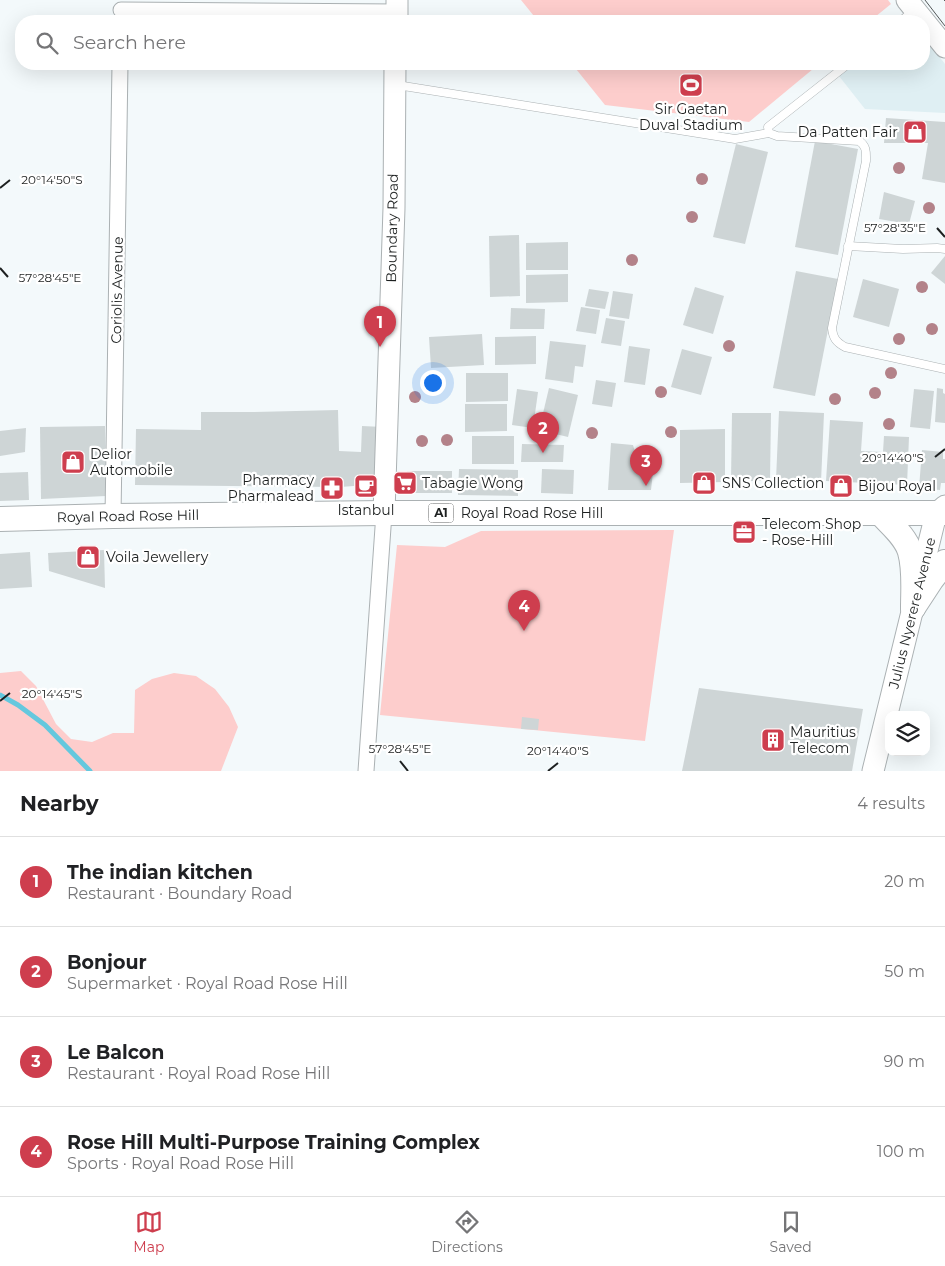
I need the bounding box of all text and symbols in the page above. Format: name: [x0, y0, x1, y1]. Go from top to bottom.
search box: [15, 15, 930, 70]
icon: search: [33, 29, 61, 57]
text: Search here: [73, 31, 186, 54]
sports icon: Sir Gaetan Duval Stadium: [678, 72, 704, 98]
place label: Sir Gaetan Duval Stadium: [639, 100, 743, 134]
shop icon: Da Patten Fair: [902, 119, 928, 145]
place label: Da Patten Fair: [798, 123, 898, 141]
text: 20°14'50"S: [21, 172, 83, 187]
street label: Boundary Road: [382, 173, 402, 283]
text: 57°28'35"E: [864, 220, 926, 235]
street label: Coriolis Avenue: [107, 236, 127, 344]
text: 57°28'45"E: [19, 270, 81, 285]
pin: 1: [364, 306, 396, 347]
your location: [420, 370, 446, 396]
pin: 2: [527, 412, 559, 453]
place label: Delior Automobile: [90, 445, 173, 479]
pin: 3: [630, 445, 662, 486]
shop icon: Delior Automobile: [60, 449, 86, 475]
text: 20°14'40"S: [862, 450, 924, 465]
supermarket icon: Tabagie Wong: [392, 470, 418, 496]
shop icon: SNS Collection: [691, 470, 717, 496]
place label: Pharmacy Pharmalead: [228, 471, 314, 505]
cafe icon: Istanbul: [353, 473, 379, 499]
shop icon: Bijou Royal: [828, 473, 854, 499]
place label: Tabagie Wong: [422, 474, 524, 492]
place label: SNS Collection: [722, 474, 824, 492]
pharmacy icon: Pharmacy Pharmalead: [319, 475, 345, 501]
place label: Bijou Royal: [858, 477, 936, 495]
place label: Istanbul: [338, 501, 394, 519]
road number: A1: [428, 503, 454, 522]
street label: Royal Road Rose Hill: [461, 504, 603, 522]
street label: Royal Road Rose Hill: [57, 506, 199, 526]
place label: Telecom Shop - Rose-Hill: [762, 515, 861, 549]
office icon: Telecom Shop - Rose-Hill: [731, 519, 757, 545]
street label: Julius Nyerere Avenue: [884, 535, 940, 692]
shop icon: Voila Jewellery: [75, 544, 101, 570]
place label: Voila Jewellery: [106, 548, 209, 566]
pin: 4: [508, 590, 540, 631]
text: 20°14'45"S: [22, 686, 82, 701]
map controls: [885, 711, 930, 756]
button: layers: [885, 711, 930, 756]
place label: Mauritius Telecom: [790, 723, 856, 757]
building icon: Mauritius Telecom: [760, 727, 786, 753]
text: 57°28'45"E: [369, 741, 431, 756]
text: 20°14'40"S: [527, 743, 589, 758]
text: Nearby: [20, 791, 99, 816]
text: 4 results: [857, 794, 925, 813]
text: The indian kitchen: [67, 861, 253, 884]
text: 1: [33, 872, 39, 891]
text: 20 m: [884, 872, 925, 891]
text: Restaurant · Boundary Road: [67, 884, 292, 903]
text: Bonjour: [67, 951, 147, 974]
text: 2: [31, 962, 41, 981]
text: 50 m: [884, 962, 925, 981]
text: Supermarket · Royal Road Rose Hill: [67, 974, 348, 993]
text: Le Balcon: [67, 1041, 164, 1064]
text: 3: [31, 1052, 41, 1071]
text: 90 m: [883, 1052, 925, 1071]
text: Restaurant · Royal Road Rose Hill: [67, 1064, 330, 1083]
text: Rose Hill Multi-Purpose Training Complex: [67, 1131, 480, 1154]
text: 4: [30, 1142, 42, 1161]
text: 100 m: [877, 1142, 925, 1161]
text: Sports · Royal Road Rose Hill: [67, 1154, 294, 1173]
tab: Map: [133, 1208, 164, 1256]
tab: Directions: [431, 1208, 503, 1256]
tab: Saved: [770, 1208, 812, 1256]

